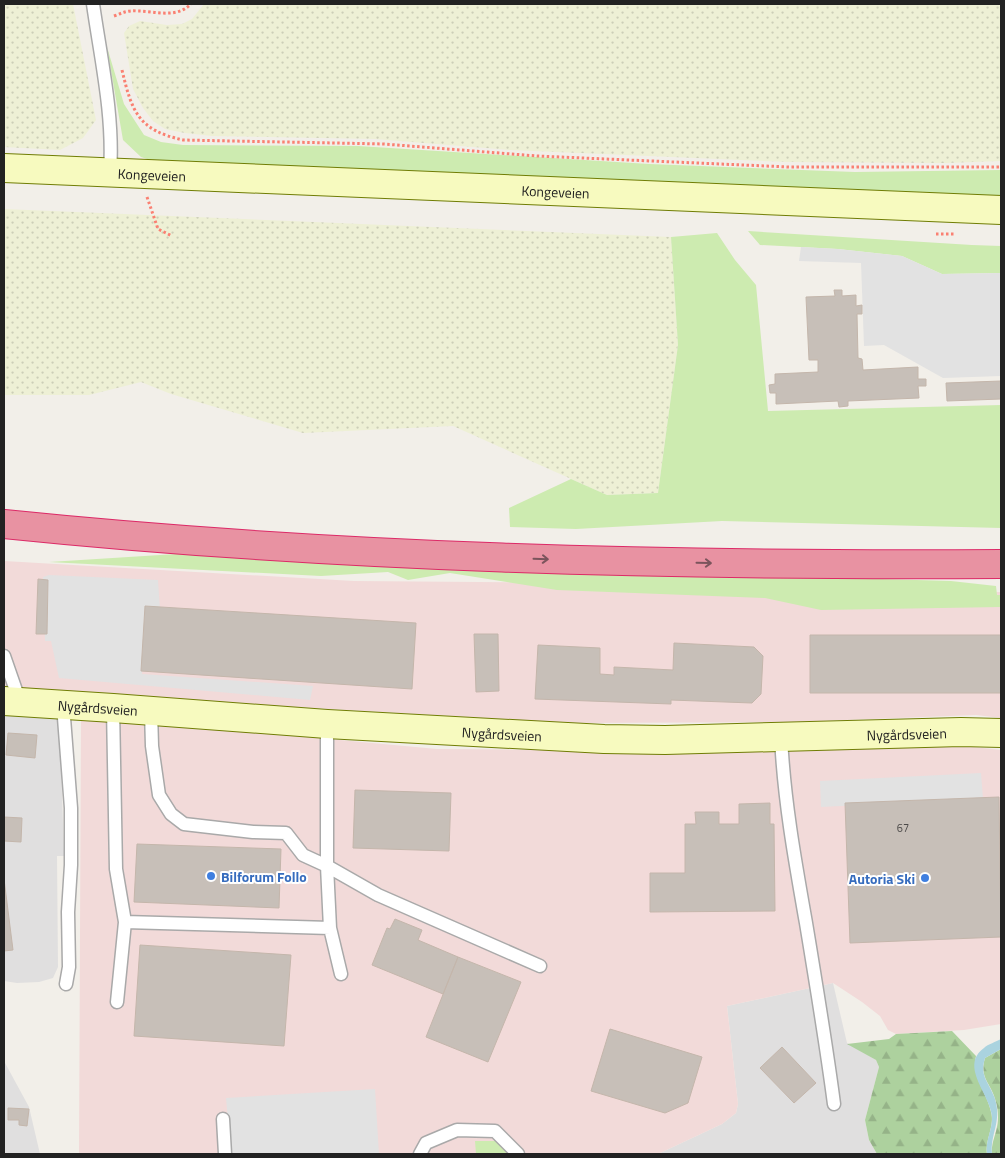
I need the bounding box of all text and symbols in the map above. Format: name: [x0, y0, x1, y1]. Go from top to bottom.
street label: Kongeveien: [117, 162, 186, 186]
street label: Kongeveien: [521, 179, 590, 203]
one-way arrow: [533, 554, 549, 563]
one-way arrow: [695, 558, 711, 568]
street label: Nygårdsveien: [57, 694, 139, 720]
street label: Nygårdsveien: [461, 721, 543, 746]
street label: Nygårdsveien: [866, 722, 947, 745]
house number: 67: [897, 820, 909, 836]
place label: Bilforum Follo: [221, 866, 307, 887]
place label: Autoria Ski: [849, 868, 915, 889]
marker: Bilforum Follo: [205, 870, 217, 882]
marker: Autoria Ski: [919, 872, 931, 884]

